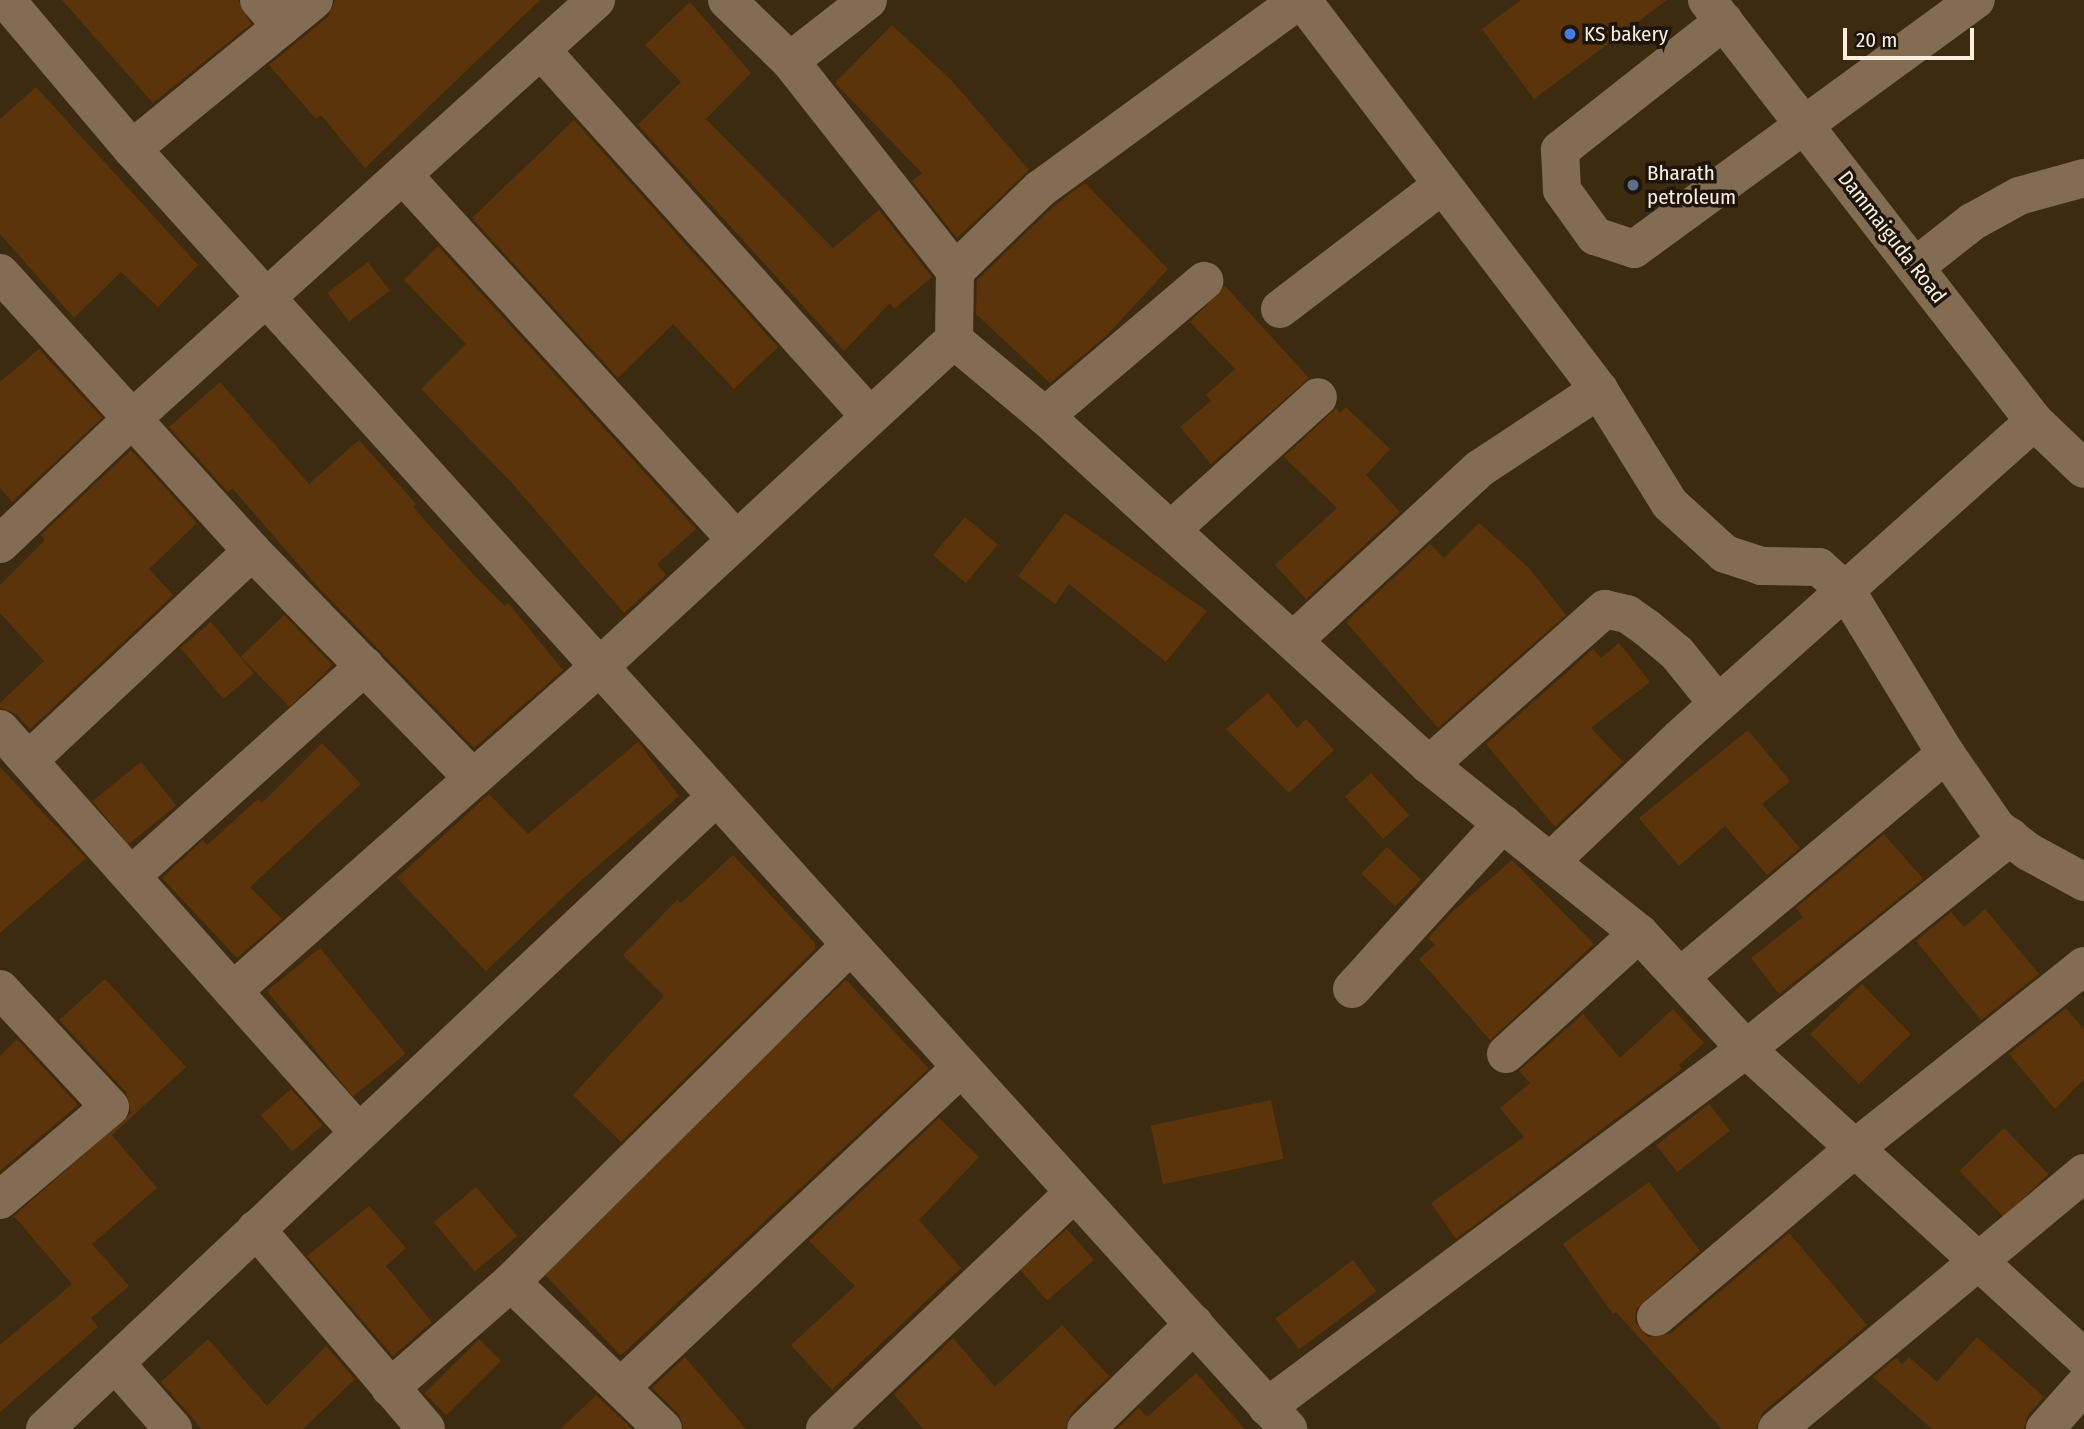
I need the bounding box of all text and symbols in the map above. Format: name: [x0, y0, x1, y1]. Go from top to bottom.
scale bar: [1846, 14, 1977, 58]
place label: KS bakery: [1584, 21, 1668, 47]
marker: KS bakery: [1562, 26, 1578, 42]
text: 20 m: [1856, 27, 1897, 53]
place label: Bharath petroleum: [1647, 160, 1736, 210]
street label: Dammaiguda Road: [1833, 166, 1951, 308]
marker: Bharath petroleum: [1625, 177, 1641, 193]

